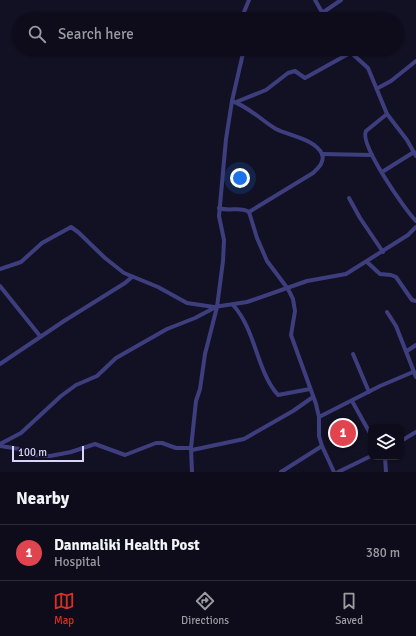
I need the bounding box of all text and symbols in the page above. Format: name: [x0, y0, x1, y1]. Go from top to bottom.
search box: [12, 12, 404, 56]
icon: search: [26, 23, 48, 45]
text: Search here: [58, 25, 134, 43]
your location: [230, 168, 250, 188]
pin: 1: [330, 418, 356, 448]
map controls: [368, 424, 404, 460]
button: layers: [368, 424, 404, 460]
scale bar: [12, 444, 84, 463]
text: 100 m: [18, 446, 47, 459]
text: Nearby: [16, 488, 69, 509]
text: Danmaliki Health Post: [54, 536, 200, 554]
text: 1: [25, 545, 33, 561]
text: 380 m: [366, 545, 400, 561]
text: Hospital: [54, 554, 101, 570]
tab: Map: [53, 590, 75, 627]
tab: Directions: [181, 590, 229, 627]
tab: Saved: [335, 590, 363, 627]

